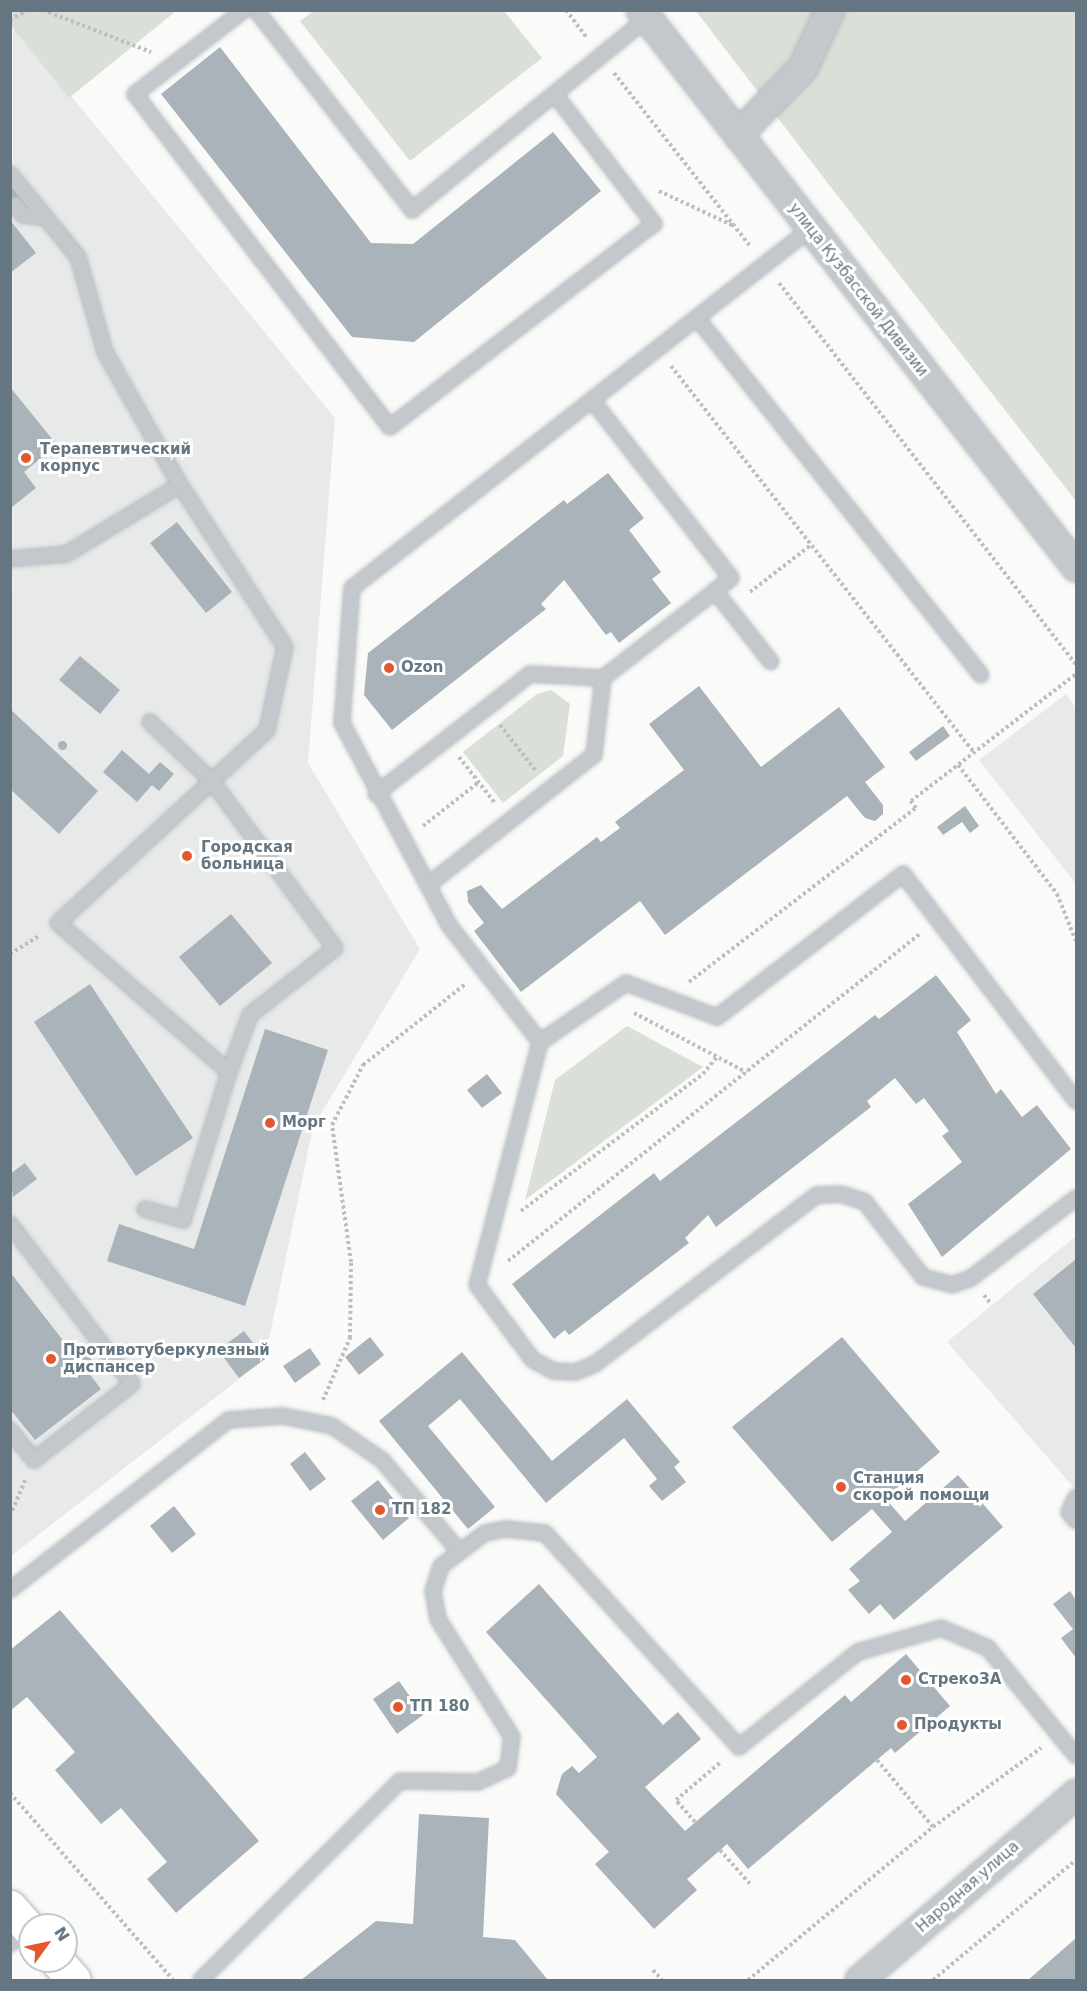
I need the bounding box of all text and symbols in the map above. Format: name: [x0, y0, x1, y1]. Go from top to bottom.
street label: улица Кузбасской Дивизии: [785, 200, 931, 380]
place label: Терапевтический корпус: [40, 440, 191, 475]
marker: Терапевтический корпус: [17, 449, 35, 467]
place label: Ozon: [401, 659, 443, 677]
marker: Ozon: [382, 661, 396, 675]
place label: Городская больница: [201, 838, 293, 873]
marker: Городская больница: [178, 847, 196, 865]
place label: Морг: [282, 1114, 326, 1132]
marker: Морг: [263, 1116, 277, 1130]
place label: Противотуберкулезный диспансер: [63, 1341, 270, 1376]
marker: Противотуберкулезный диспансер: [44, 1352, 58, 1366]
place label: Станция скорой помощи: [853, 1469, 989, 1504]
marker: Станция скорой помощи: [834, 1480, 848, 1494]
place label: ТП 182: [392, 1501, 451, 1519]
marker: ТП 182: [373, 1503, 387, 1517]
place label: СтрекоЗА: [918, 1671, 1001, 1689]
marker: СтрекоЗА: [899, 1673, 913, 1687]
place label: ТП 180: [410, 1698, 469, 1716]
marker: ТП 180: [391, 1700, 405, 1714]
place label: Продукты: [914, 1716, 1002, 1734]
marker: Продукты: [895, 1718, 909, 1732]
street label: Народная улица: [913, 1838, 1023, 1936]
north arrow: [18, 1913, 78, 1973]
text: N: [50, 1923, 73, 1945]

